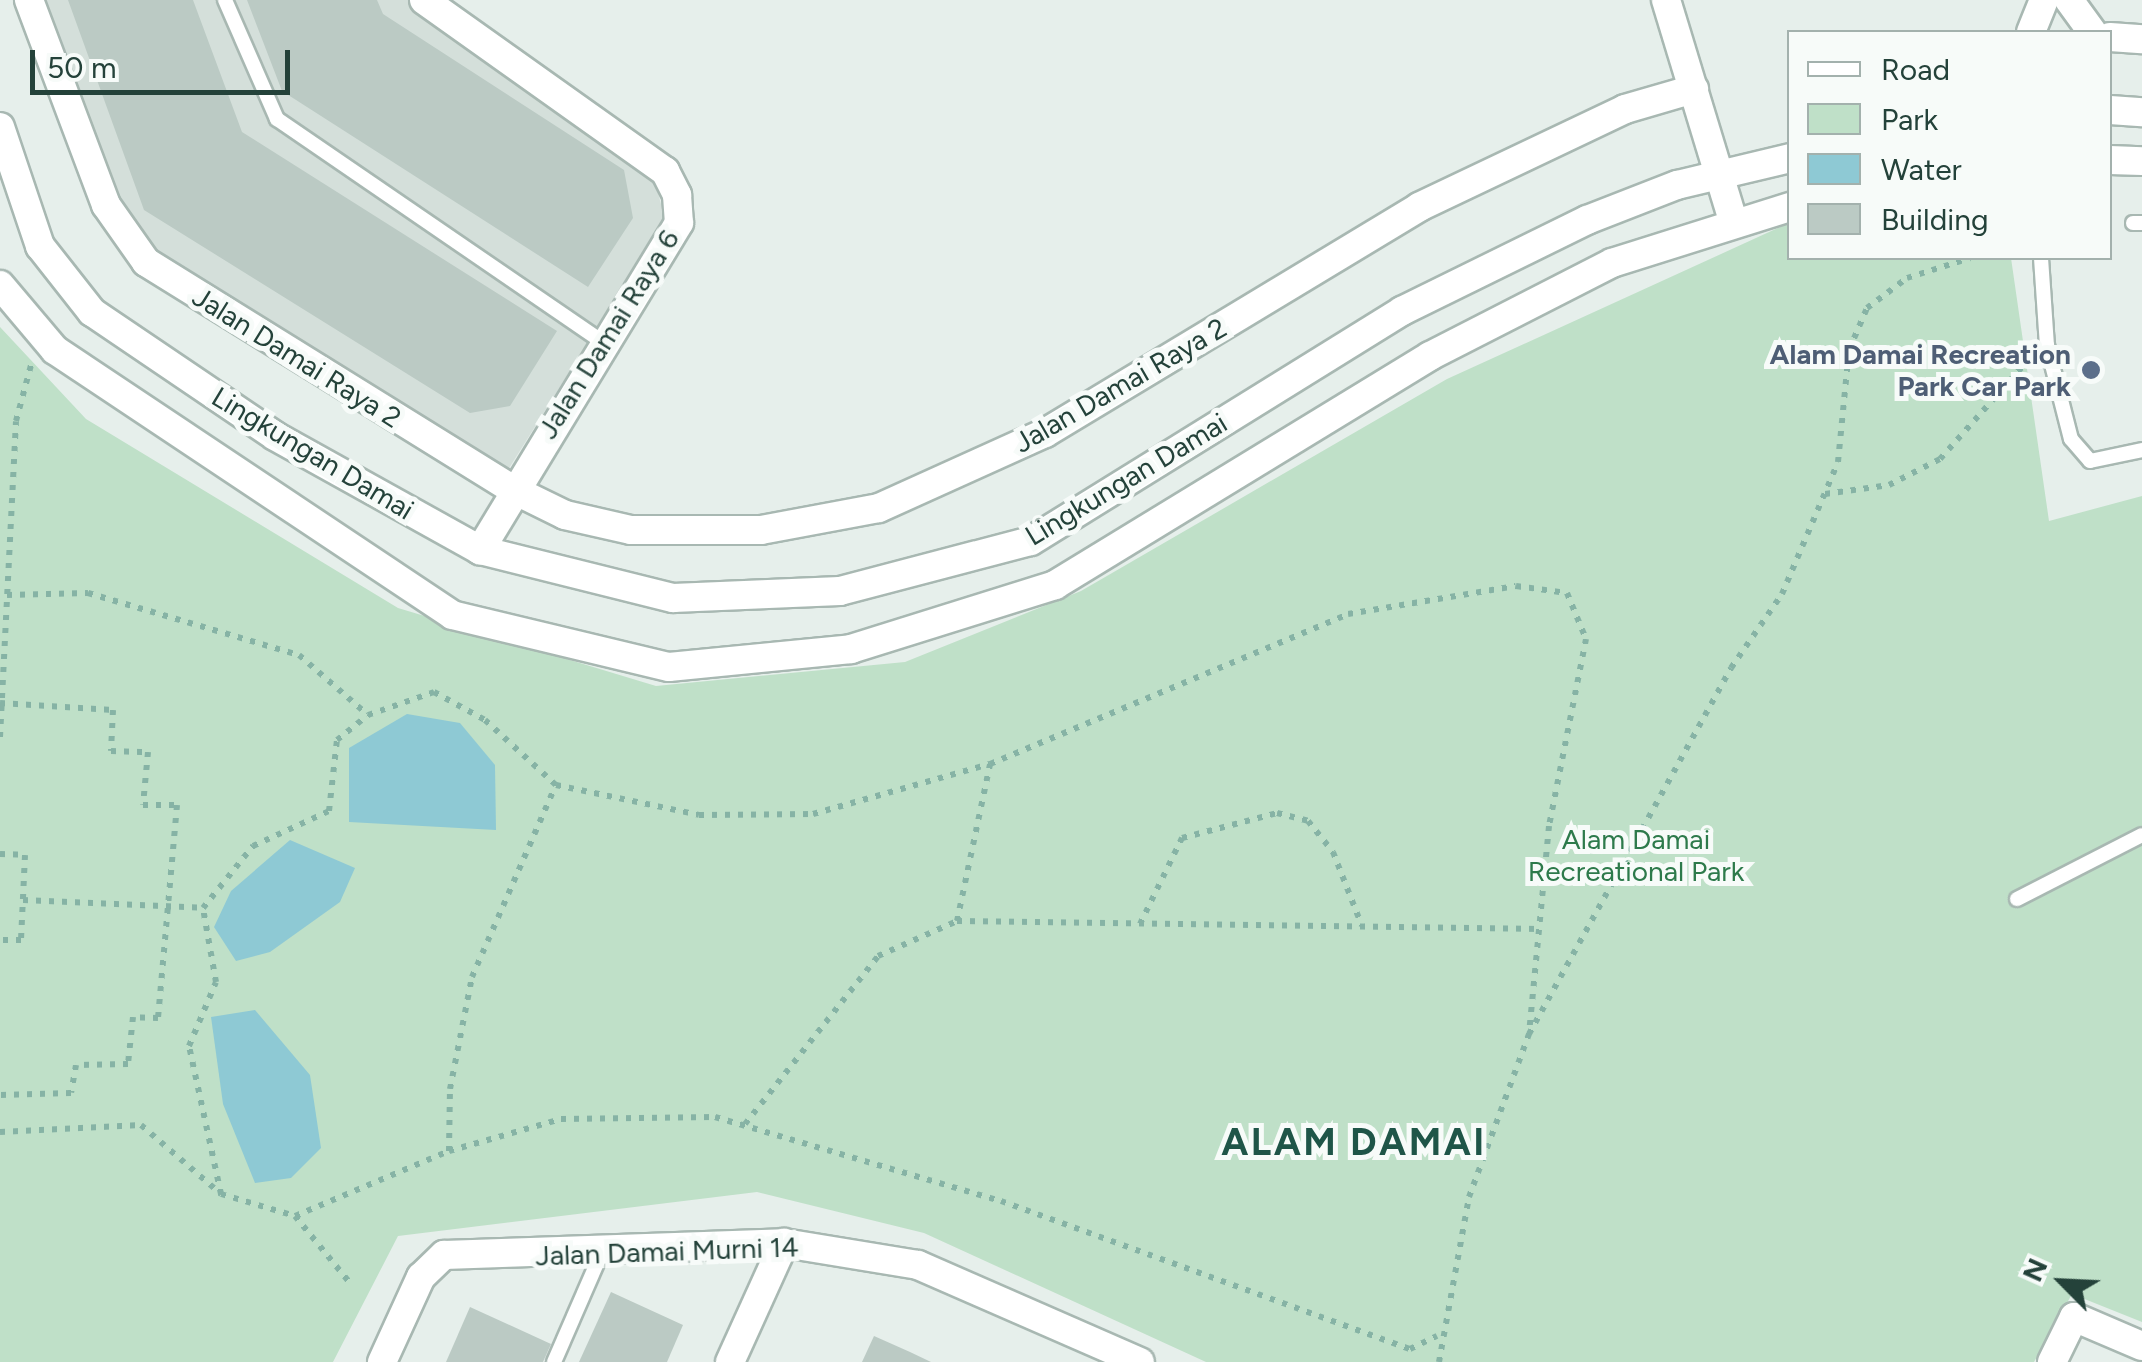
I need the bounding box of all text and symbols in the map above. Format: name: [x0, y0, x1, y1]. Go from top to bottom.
scale bar: [35, 30, 295, 92]
legend: [1787, 30, 2112, 260]
text: 50 m: [47, 49, 116, 86]
text: Road: [1881, 51, 1950, 88]
text: Park: [1881, 101, 1938, 138]
text: Water: [1881, 151, 1962, 188]
text: Building: [1881, 201, 1989, 238]
street label: Jalan Damai Raya 6: [530, 223, 686, 445]
street label: Jalan Damai Raya 2: [187, 279, 407, 435]
street label: Jalan Damai Raya 2: [1008, 311, 1232, 459]
place label: Alam Damai Recreation Park Car Park: [1770, 337, 2071, 403]
marker: Alam Damai Recreation Park Car Park: [2080, 359, 2102, 381]
street label: Lingkungan Damai: [206, 380, 420, 526]
street label: Lingkungan Damai: [1019, 406, 1233, 552]
park label: Alam Damai Recreational Park: [1528, 822, 1744, 888]
district label: ALAM DAMAI: [1221, 1120, 1487, 1166]
street label: Jalan Damai Murni 14: [535, 1230, 799, 1272]
north arrow: [2012, 1232, 2112, 1332]
text: N: [2015, 1253, 2055, 1287]

